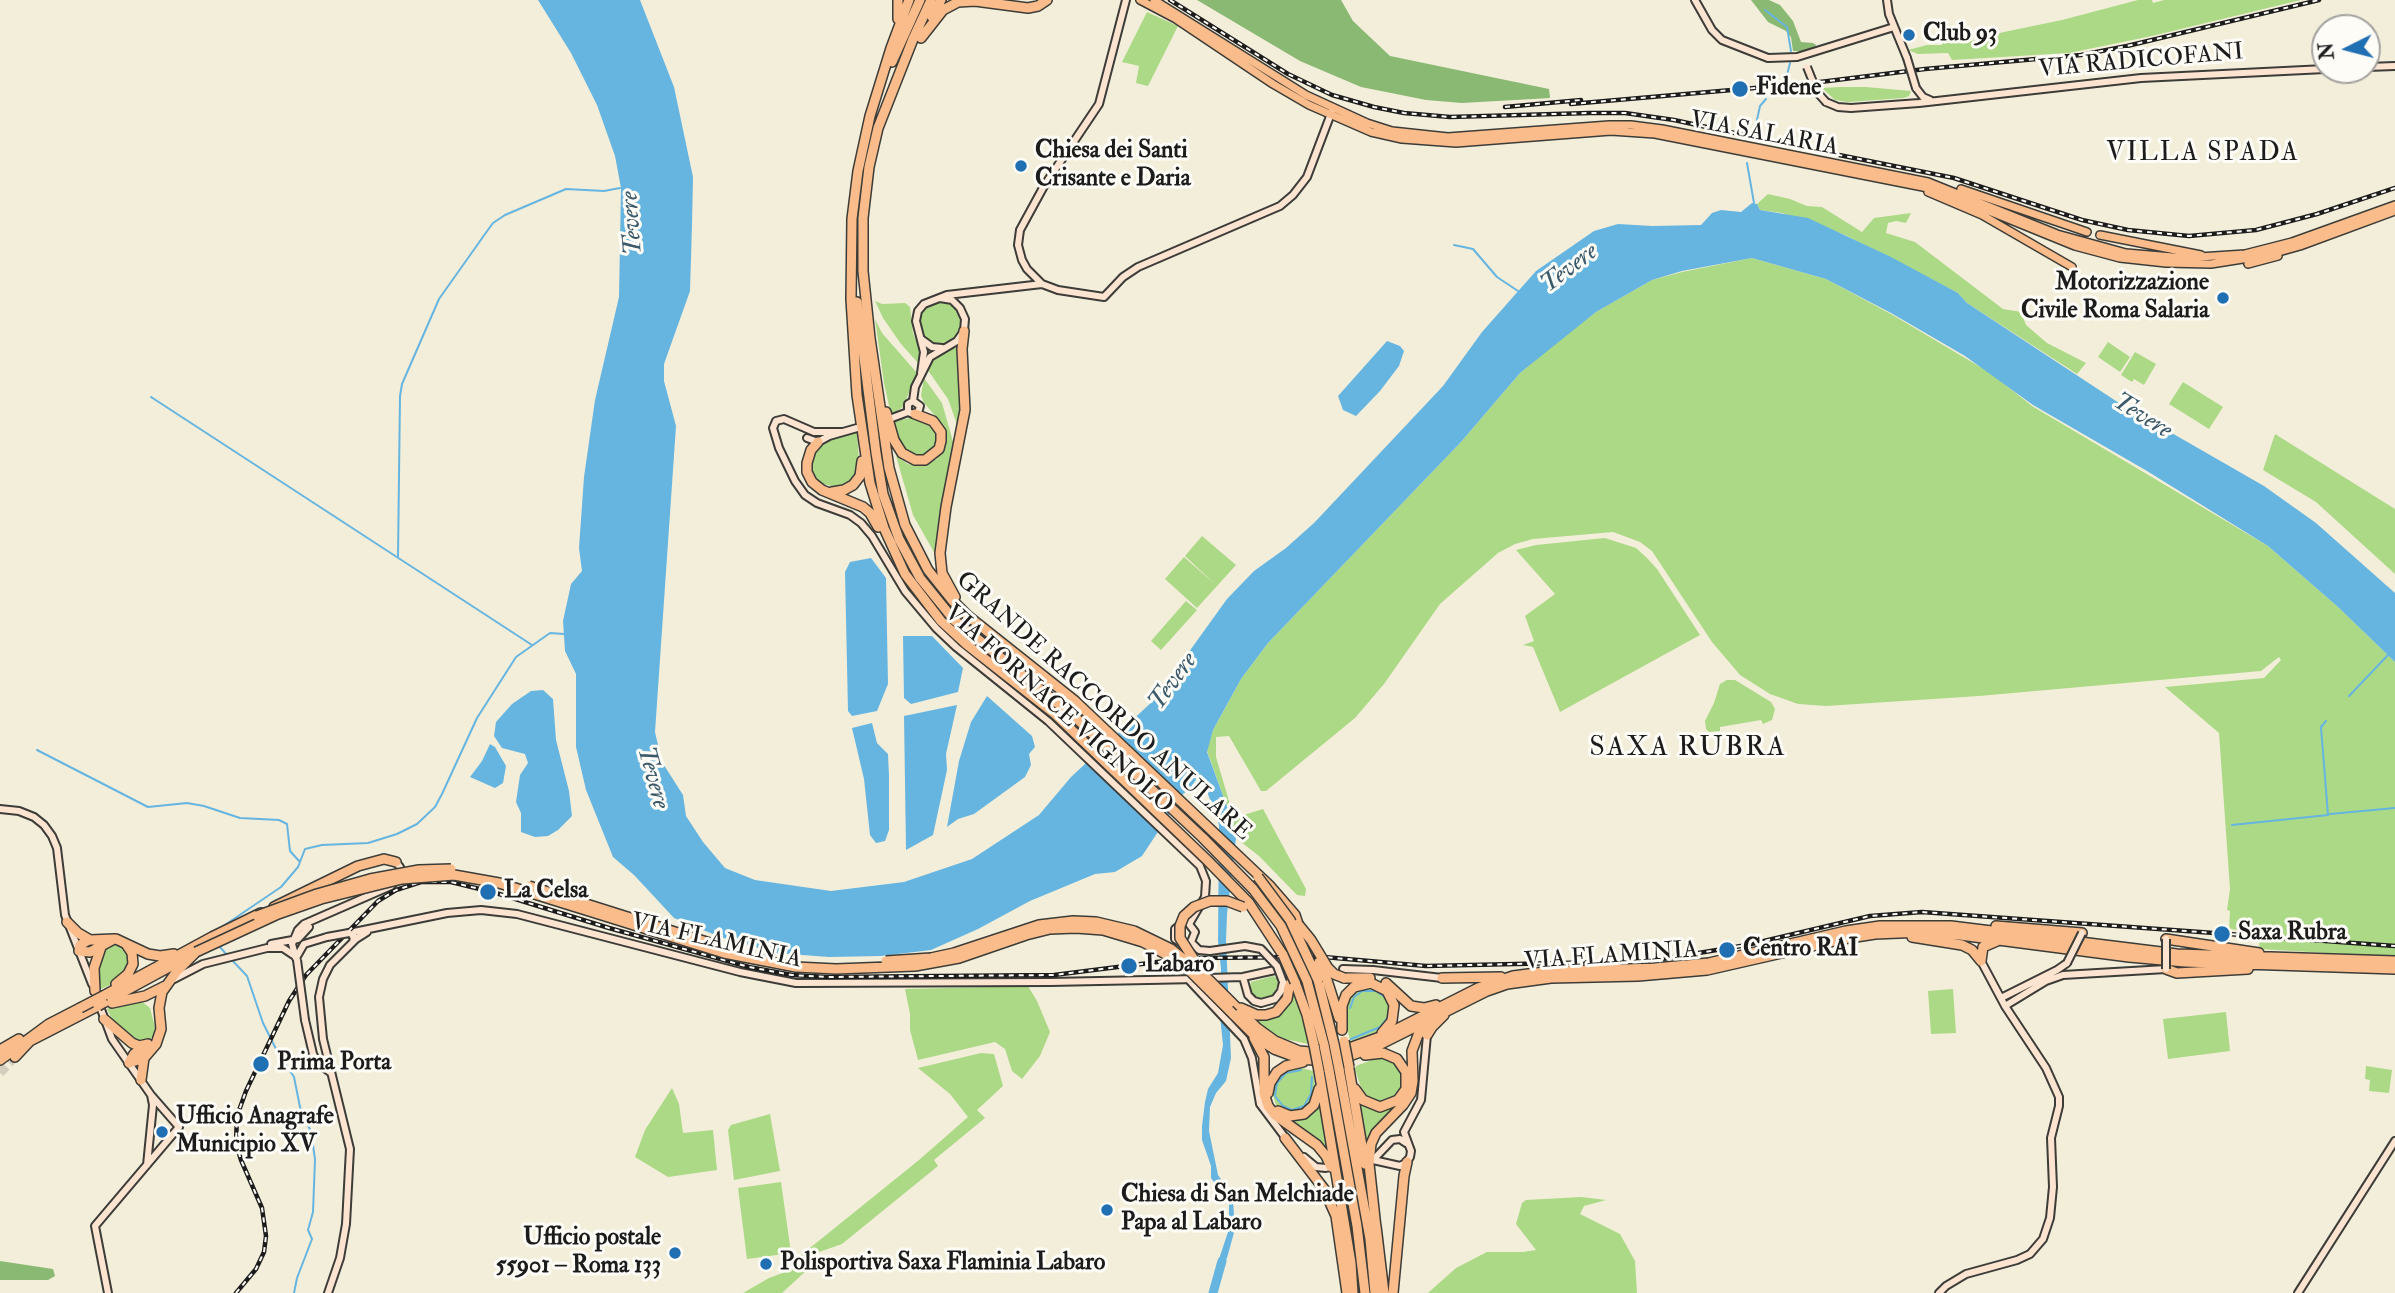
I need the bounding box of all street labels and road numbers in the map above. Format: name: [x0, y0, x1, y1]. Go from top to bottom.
street label: VIA RADICOFANI: [2037, 39, 2245, 85]
street label: VIA SALARIA: [1687, 106, 1841, 164]
street label: GRANDE RACCORDO ANULARE: [949, 566, 1257, 848]
street label: VIA FORNACE VIGNOLO: [938, 600, 1178, 820]
street label: VIA FLAMINIA: [628, 908, 804, 976]
street label: VIA FLAMINIA: [1523, 937, 1699, 977]

